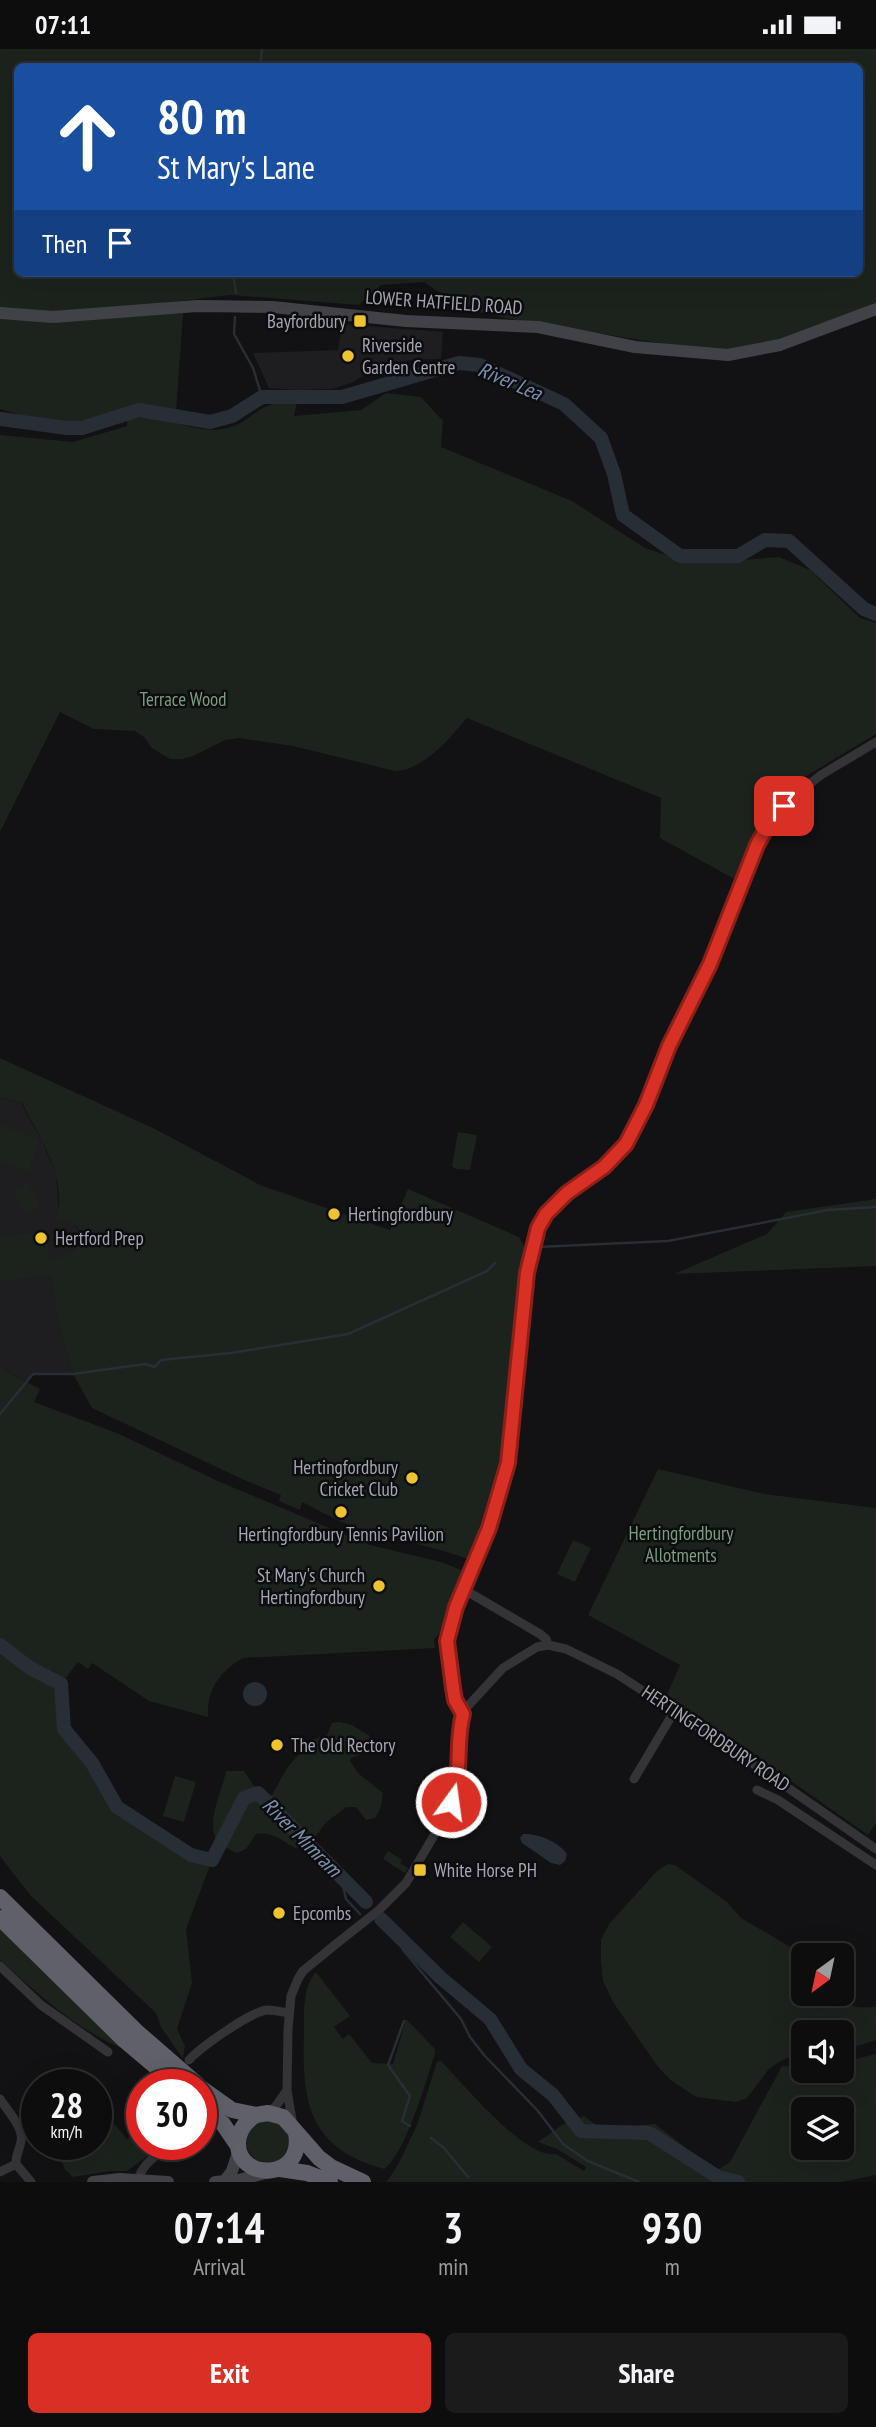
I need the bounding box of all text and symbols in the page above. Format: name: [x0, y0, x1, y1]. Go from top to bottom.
text: 07:11: [35, 8, 91, 41]
text: 80 m: [157, 84, 246, 148]
icon: ahead: [42, 91, 133, 182]
text: St Mary's Lane: [157, 146, 315, 188]
icon: arrive: [101, 224, 139, 262]
text: Then: [42, 227, 87, 260]
street label: LOWER HATFIELD ROAD: [365, 285, 523, 319]
place label: Bayfordbury: [267, 309, 347, 333]
marker: Bayfordbury: [352, 313, 368, 329]
place label: Riverside Garden Centre: [362, 333, 455, 379]
marker: Riverside Garden Centre: [340, 348, 356, 364]
water label: River Lea: [474, 356, 547, 407]
park label: Terrace Wood: [139, 687, 227, 711]
pin: [754, 776, 814, 836]
icon: arrive: [765, 787, 803, 825]
place label: Hertingfordbury: [348, 1202, 454, 1226]
marker: Hertingfordbury: [326, 1206, 342, 1222]
place label: Hertford Prep: [55, 1226, 144, 1250]
marker: Hertford Prep: [33, 1230, 49, 1246]
place label: Hertingfordbury Cricket Club: [293, 1455, 399, 1501]
marker: Hertingfordbury Cricket Club: [404, 1470, 420, 1486]
marker: Hertingfordbury Tennis Pavilion: [333, 1504, 349, 1520]
park label: Hertingfordbury Allotments: [629, 1521, 734, 1567]
place label: Hertingfordbury Tennis Pavilion: [238, 1522, 444, 1546]
place label: St Mary's Church Hertingfordbury: [257, 1563, 366, 1609]
marker: St Mary's Church Hertingfordbury: [371, 1578, 387, 1594]
street label: HERTINGFORDBURY ROAD: [637, 1680, 795, 1796]
place label: The Old Rectory: [291, 1733, 396, 1757]
marker: The Old Rectory: [269, 1737, 285, 1753]
position arrow: [414, 1765, 488, 1839]
water label: River Mimram: [257, 1792, 348, 1883]
place label: White Horse PH: [434, 1858, 537, 1882]
marker: White Horse PH: [412, 1862, 428, 1878]
place label: Epcombs: [293, 1901, 351, 1925]
marker: Epcombs: [271, 1905, 287, 1921]
north arrow: [791, 1943, 854, 2005]
map controls: [791, 1943, 854, 2160]
button: sound: [791, 2020, 854, 2083]
speed limit sign: 30: [126, 2069, 217, 2160]
text: 28: [50, 2082, 83, 2128]
button: layers: [791, 2097, 854, 2160]
text: km/h: [51, 2120, 82, 2143]
text: 07:14: [174, 2200, 265, 2255]
text: 3: [443, 2200, 463, 2255]
text: 930: [642, 2200, 702, 2255]
text: Arrival: [193, 2252, 245, 2281]
text: min: [438, 2252, 468, 2281]
text: m: [665, 2252, 680, 2281]
button: Exit: [28, 2333, 431, 2413]
button: Share: [445, 2333, 848, 2413]

